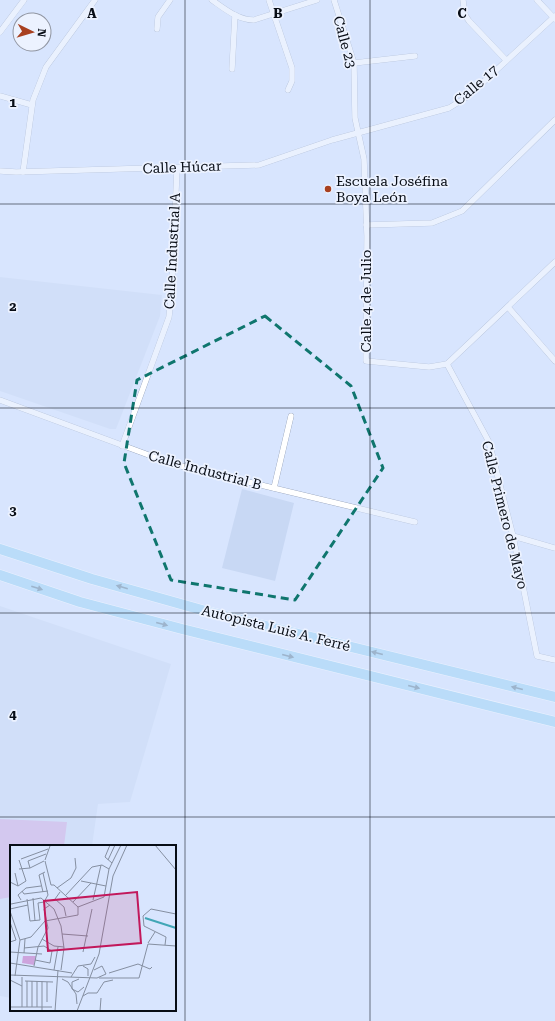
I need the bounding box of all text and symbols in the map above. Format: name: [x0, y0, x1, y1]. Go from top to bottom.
text: A: [87, 6, 97, 21]
text: B: [273, 6, 283, 21]
text: C: [457, 6, 467, 21]
north arrow: [12, 12, 52, 52]
street label: Calle 23: [330, 14, 360, 70]
text: N: [35, 28, 48, 38]
street label: Calle 17: [450, 62, 502, 108]
text: 1: [9, 95, 17, 110]
street label: Calle Húcar: [142, 158, 222, 176]
place label: Escuela Joséfina Boya León: [336, 173, 448, 205]
marker: Escuela Joséfina Boya León: [323, 184, 333, 194]
street label: Calle Industrial A: [161, 192, 183, 310]
street label: Calle 4 de Julio: [358, 250, 374, 352]
text: 2: [9, 299, 17, 314]
street label: Calle Primero de Mayo: [479, 439, 531, 591]
street label: Calle Industrial B: [147, 447, 263, 493]
text: 3: [9, 503, 17, 518]
one-way arrow: [116, 584, 128, 590]
one-way arrow: [31, 585, 43, 591]
street label: Autopista Luis A. Ferré: [200, 602, 352, 654]
one-way arrow: [156, 621, 168, 627]
one-way arrow: [371, 650, 383, 656]
one-way arrow: [282, 653, 294, 659]
one-way arrow: [408, 684, 420, 690]
one-way arrow: [511, 684, 523, 690]
text: 4: [9, 707, 17, 722]
inset map: [10, 845, 176, 1011]

